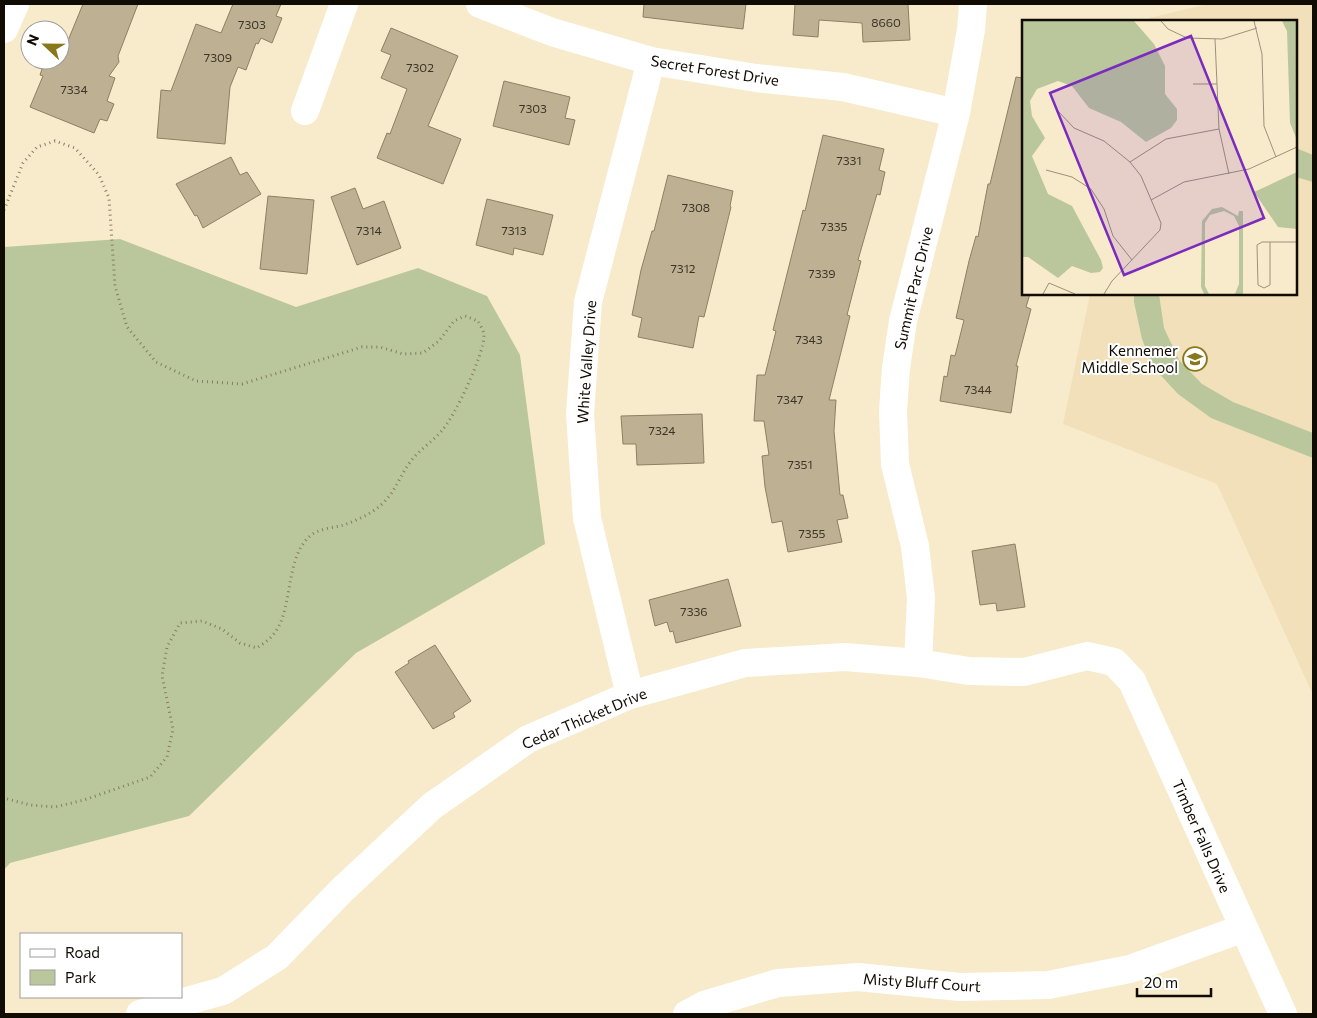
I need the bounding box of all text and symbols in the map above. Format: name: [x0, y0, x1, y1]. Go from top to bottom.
house number: 8660: [871, 15, 901, 29]
house number: 7303: [238, 17, 266, 31]
north arrow: [20, 20, 70, 70]
inset map: [1022, 20, 1297, 295]
text: N: [23, 32, 42, 48]
house number: 7309: [204, 50, 232, 64]
street label: Secret Forest Drive: [650, 51, 780, 89]
house number: 7302: [406, 60, 434, 74]
house number: 7334: [60, 82, 88, 96]
house number: 7303: [519, 101, 547, 115]
house number: 7331: [836, 153, 862, 167]
house number: 7308: [682, 200, 710, 214]
house number: 7335: [821, 219, 848, 233]
house number: 7314: [356, 223, 382, 237]
house number: 7313: [501, 223, 527, 237]
street label: Summit Parc Drive: [890, 225, 936, 351]
house number: 7312: [671, 261, 696, 275]
house number: 7339: [808, 266, 836, 280]
street label: White Valley Drive: [573, 299, 599, 425]
house number: 7343: [795, 332, 823, 346]
place label: Kennemer Middle School: [1081, 341, 1178, 376]
school or university icon: Kennemer Middle School: [1182, 346, 1208, 372]
house number: 7344: [964, 382, 992, 396]
house number: 7347: [777, 392, 803, 406]
house number: 7324: [649, 423, 675, 437]
house number: 7351: [787, 457, 813, 471]
house number: 7355: [799, 526, 826, 540]
house number: 7336: [680, 604, 708, 618]
street label: Cedar Thicket Drive: [519, 684, 649, 752]
street label: Timber Falls Drive: [1169, 777, 1235, 895]
legend: [20, 933, 182, 998]
text: Road: [65, 943, 100, 961]
scale bar: [1137, 966, 1211, 998]
text: Park: [65, 968, 96, 986]
street label: Misty Bluff Court: [863, 969, 981, 995]
text: 20 m: [1144, 973, 1178, 991]

